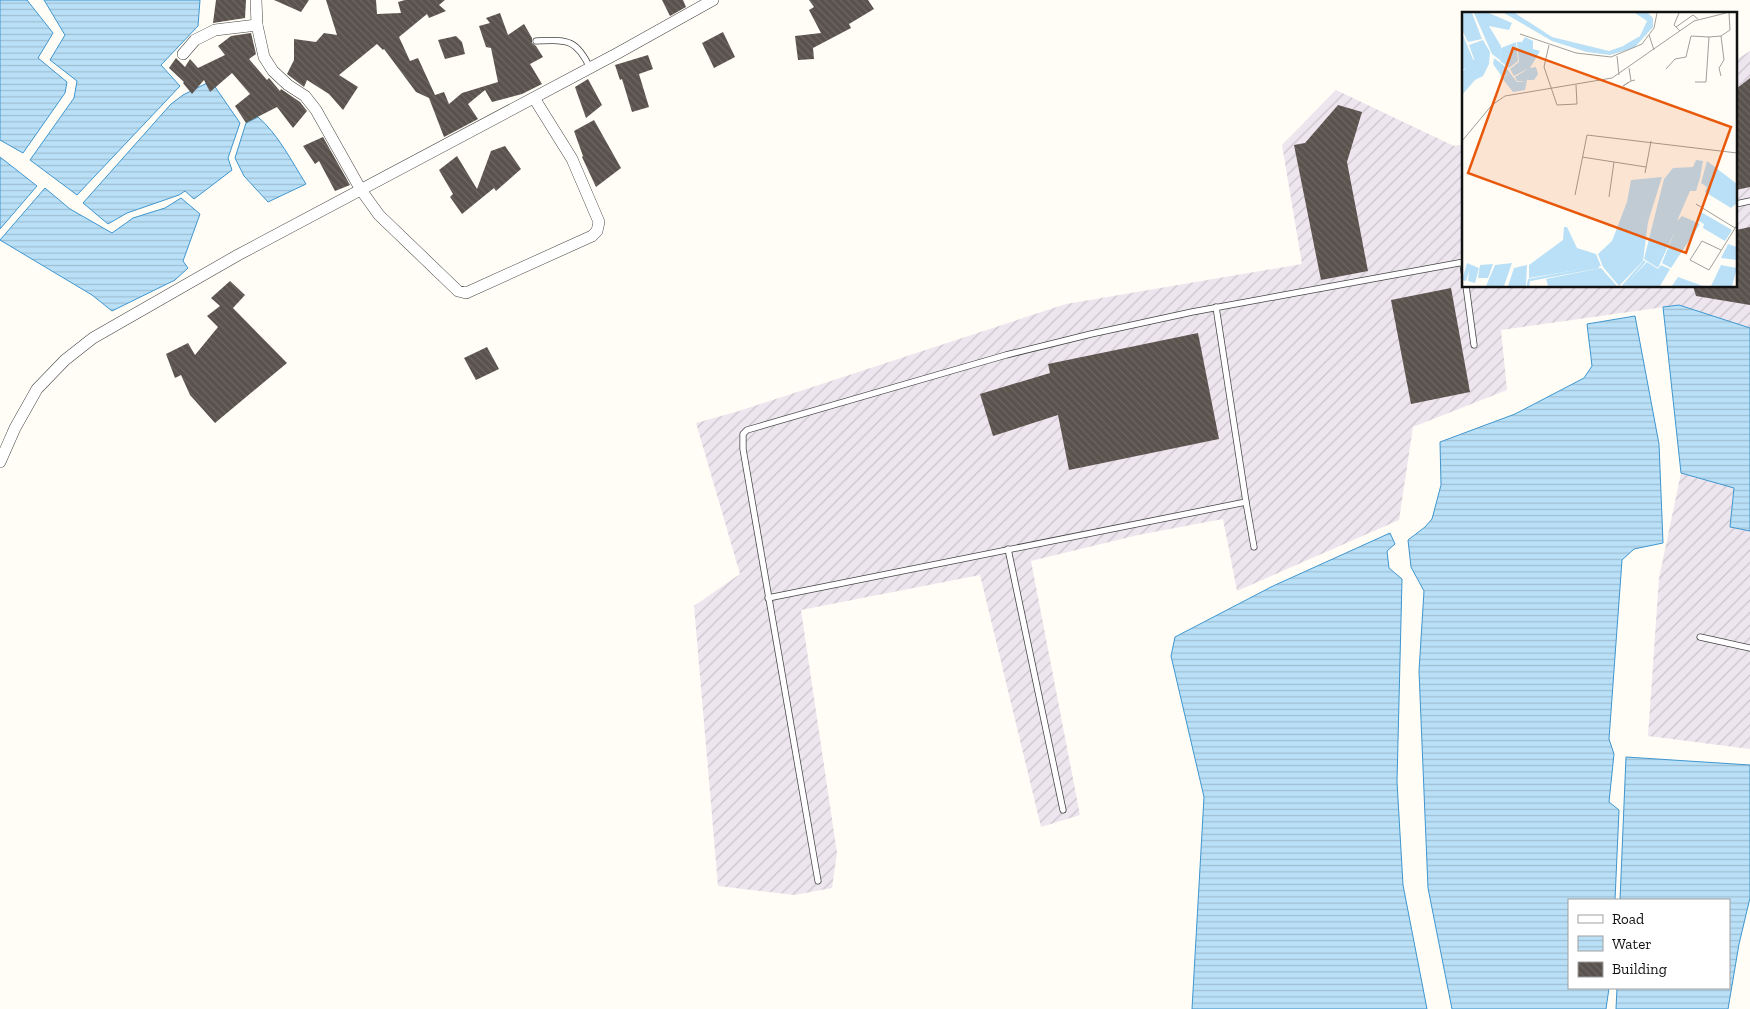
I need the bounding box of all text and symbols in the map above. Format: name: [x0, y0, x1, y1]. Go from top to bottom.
inset map: [1462, 12, 1738, 288]
legend: [1568, 899, 1730, 989]
text: Road: [1612, 910, 1645, 928]
text: Water: [1612, 935, 1652, 953]
text: Building: [1612, 960, 1667, 978]

